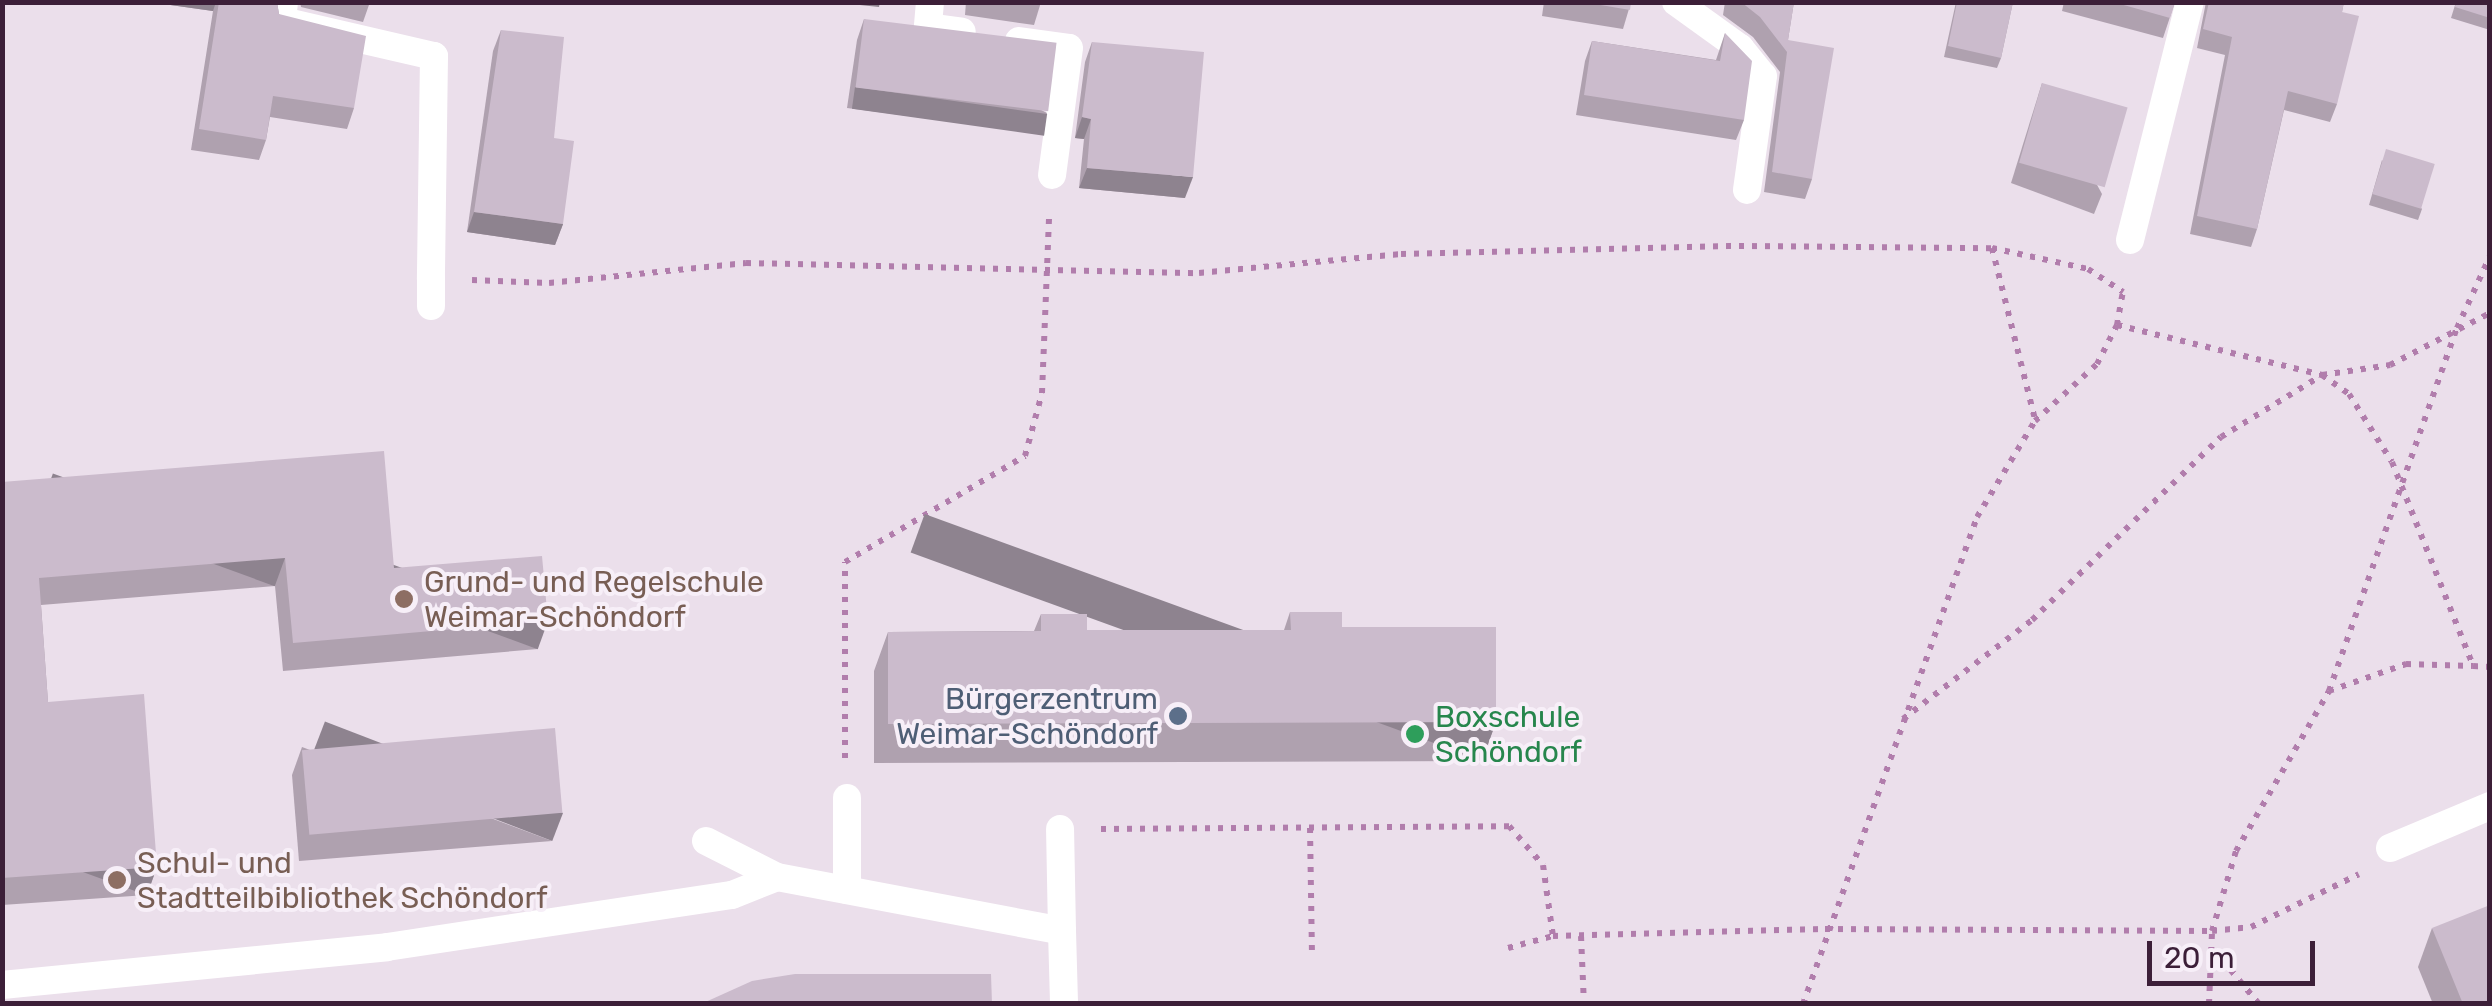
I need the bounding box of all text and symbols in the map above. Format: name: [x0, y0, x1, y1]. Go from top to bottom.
place label: Grund- und Regelschule Weimar-Schöndorf: [424, 564, 764, 634]
marker: Grund- und Regelschule Weimar-Schöndorf: [393, 588, 415, 610]
place label: Bürgerzentrum Weimar-Schöndorf: [896, 681, 1158, 752]
place label: Boxschule Schöndorf: [1435, 699, 1582, 770]
marker: Bürgerzentrum Weimar-Schöndorf: [1167, 705, 1189, 727]
marker: Boxschule Schöndorf: [1404, 723, 1426, 745]
place label: Schul- und Stadtteilbibliothek Schöndorf: [137, 845, 548, 916]
marker: Schul- und Stadtteilbibliothek Schöndorf: [106, 869, 128, 891]
scale bar: [2152, 921, 2320, 983]
text: 20 m: [2164, 940, 2235, 976]

